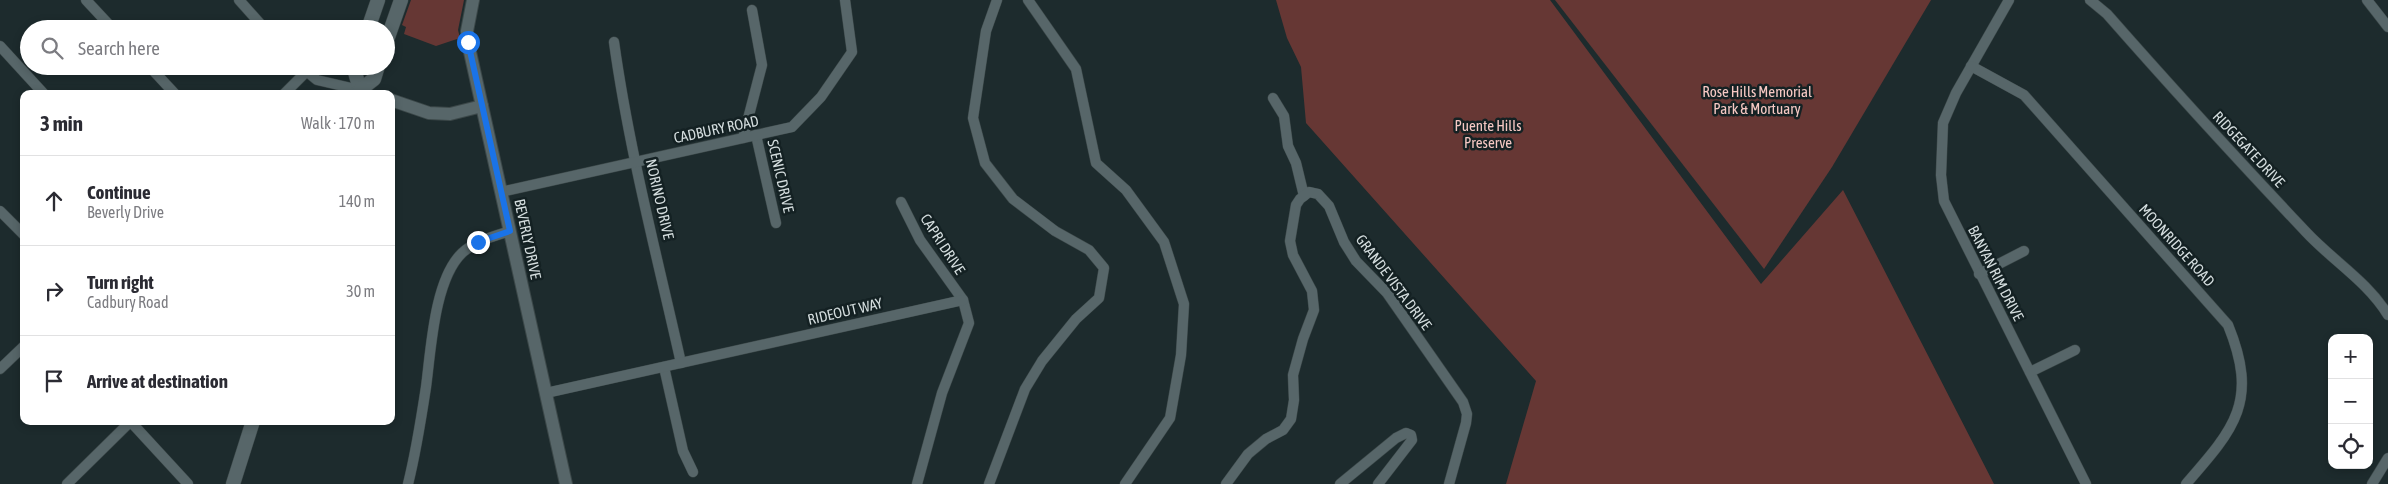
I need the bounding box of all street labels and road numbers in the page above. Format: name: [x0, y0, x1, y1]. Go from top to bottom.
street label: RIDGEGATE DRIVE: [2210, 108, 2289, 191]
street label: CADBURY ROAD: [672, 112, 760, 146]
street label: SCENIC DRIVE: [764, 138, 798, 215]
street label: NORINO DRIVE: [642, 157, 678, 241]
street label: BEVERLY DRIVE: [511, 197, 545, 281]
street label: MOONRIDGE ROAD: [2136, 201, 2218, 289]
street label: CAPRI DRIVE: [917, 211, 969, 278]
street label: BANYAN RIM DRIVE: [1965, 223, 2028, 324]
street label: GRANDE VISTA DRIVE: [1353, 231, 1436, 333]
street label: RIDEOUT WAY: [806, 294, 884, 328]

